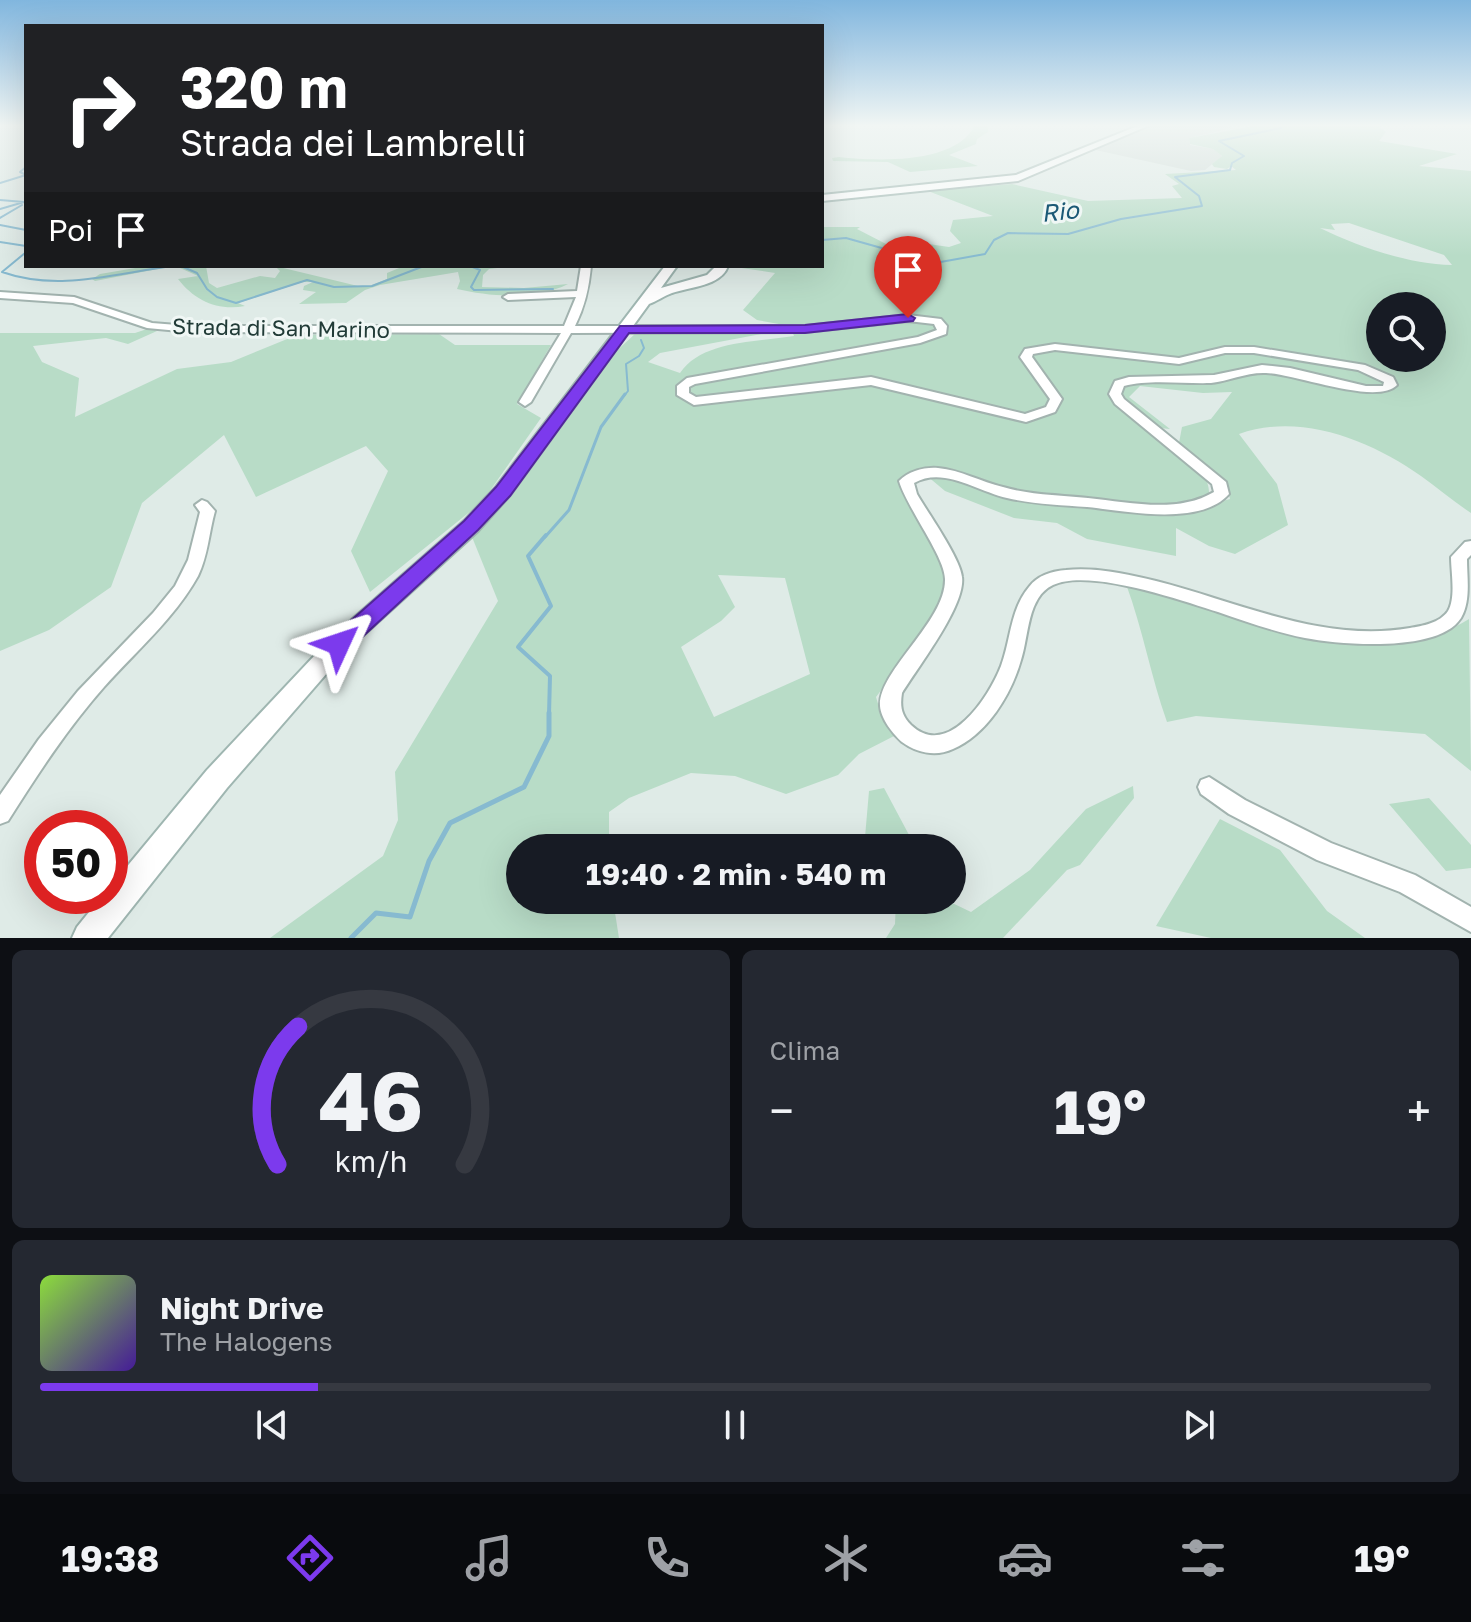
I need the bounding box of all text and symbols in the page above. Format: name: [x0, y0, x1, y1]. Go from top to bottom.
text: 320 m: [180, 53, 348, 120]
icon: right: [48, 56, 152, 160]
text: Strada dei Lambrelli: [180, 121, 526, 164]
water label: Rio: [1040, 194, 1081, 227]
icon: arrive: [109, 208, 153, 252]
text: Poi: [48, 212, 93, 248]
pin: [874, 236, 942, 318]
icon: arrive: [886, 248, 930, 292]
map controls: [1366, 292, 1446, 372]
button: search: [1366, 292, 1446, 372]
street label: Strada di San Marino: [172, 312, 390, 343]
position arrow: [297, 602, 381, 686]
speed limit sign: 50: [24, 810, 128, 914]
text: 19:40 · 2 min · 540 m: [586, 856, 886, 892]
text: Clima: [770, 1035, 840, 1066]
text: 46: [318, 1049, 423, 1149]
text: 19°: [1054, 1075, 1146, 1147]
text: −: [770, 1084, 794, 1137]
text: +: [1407, 1084, 1431, 1137]
text: km/h: [334, 1144, 407, 1178]
text: Night Drive: [160, 1290, 324, 1326]
text: The Halogens: [160, 1326, 333, 1357]
icon: previous: [250, 1403, 294, 1447]
icon: pause: [713, 1403, 757, 1447]
icon: next: [1177, 1403, 1221, 1447]
icon: directions: [282, 1530, 338, 1586]
icon: music: [461, 1530, 517, 1586]
icon: phone: [639, 1530, 695, 1586]
icon: climate: [818, 1530, 874, 1586]
icon: car: [997, 1530, 1053, 1586]
icon: filters: [1175, 1530, 1231, 1586]
text: 19:38: [61, 1537, 159, 1580]
text: 19°: [1354, 1537, 1410, 1580]

